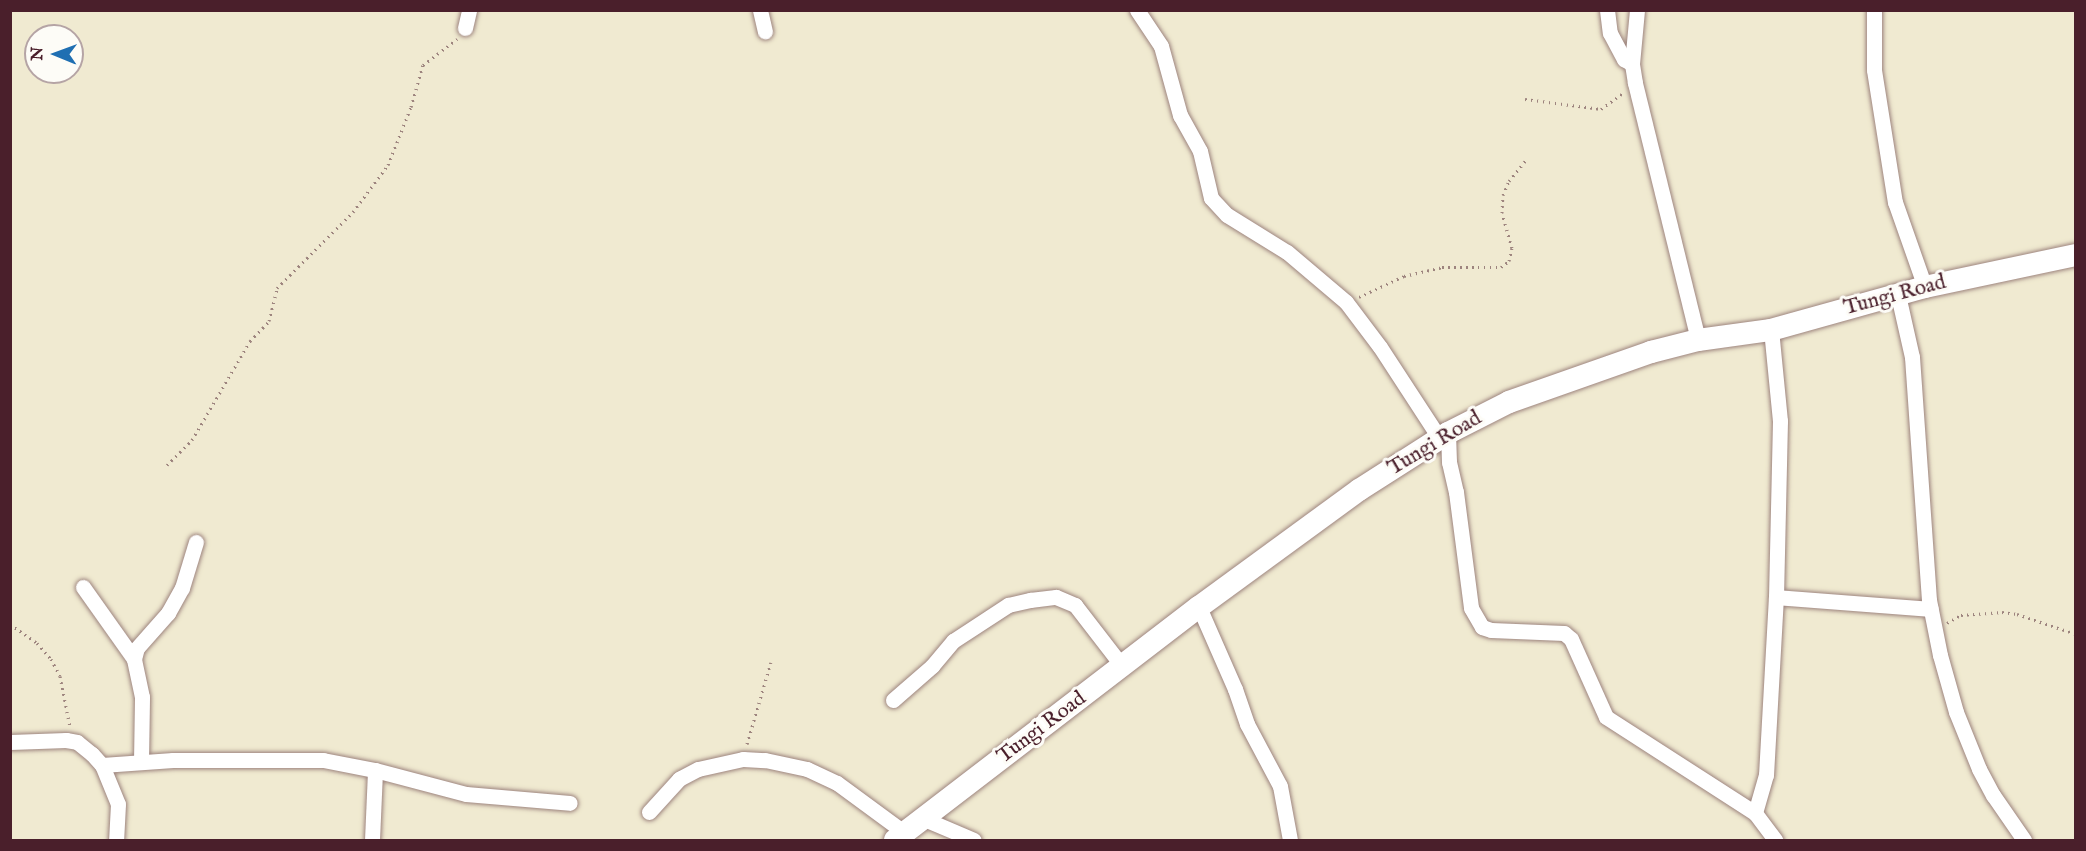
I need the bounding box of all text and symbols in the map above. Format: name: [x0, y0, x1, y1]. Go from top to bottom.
north arrow: [24, 24, 84, 84]
text: N: [28, 47, 48, 61]
street label: Tungi Road: [1841, 270, 1949, 322]
street label: Tungi Road: [1384, 406, 1486, 482]
street label: Tungi Road: [993, 686, 1091, 770]

